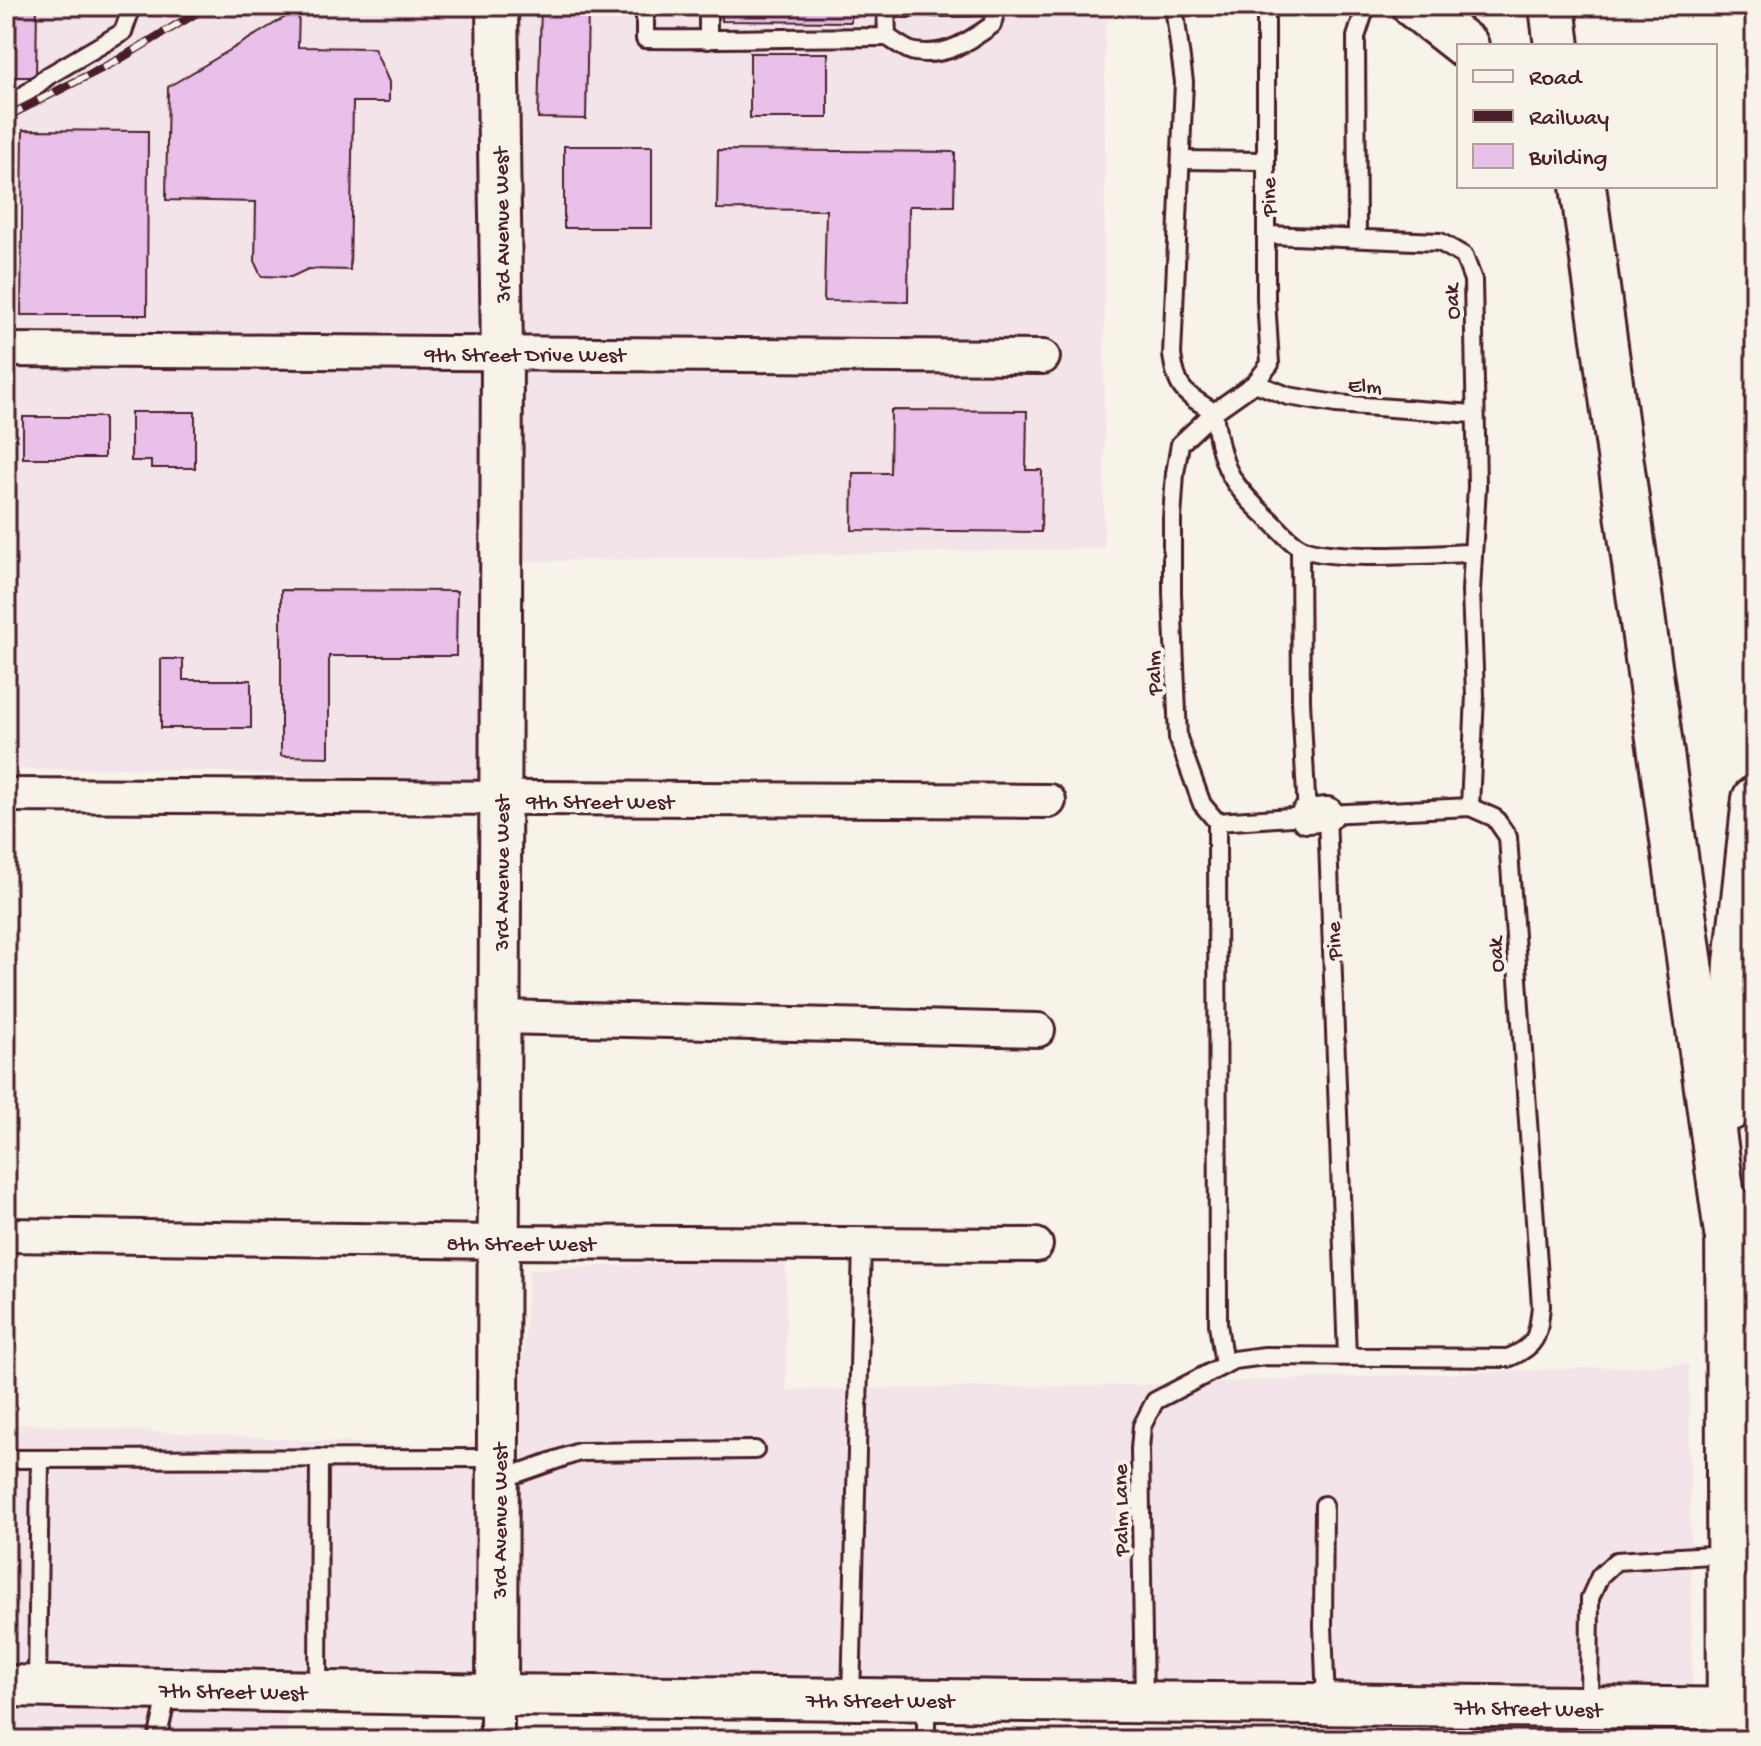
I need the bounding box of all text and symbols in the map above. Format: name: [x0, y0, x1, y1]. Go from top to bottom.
legend: [1457, 44, 1717, 188]
text: Road: [1529, 65, 1583, 94]
text: Railway: [1529, 105, 1609, 134]
street label: 3rd Avenue West: [490, 145, 518, 304]
text: Building: [1528, 145, 1607, 174]
street label: Pine: [1258, 177, 1284, 218]
street label: Oak: [1440, 281, 1468, 320]
street label: 9th Street Drive West: [423, 344, 628, 370]
street label: Elm: [1347, 374, 1383, 402]
street label: Palm: [1142, 650, 1170, 697]
street label: 9th Street West: [525, 791, 676, 817]
street label: 3rd Avenue West: [491, 793, 517, 952]
street label: Pine: [1322, 920, 1350, 962]
street label: Oak: [1484, 934, 1512, 973]
street label: 8th Street West: [446, 1233, 598, 1259]
street label: 3rd Avenue West: [489, 1441, 515, 1600]
street label: Palm Lane: [1109, 1463, 1137, 1557]
street label: 7th Street West: [157, 1680, 309, 1708]
street label: 7th Street West: [805, 1690, 956, 1716]
street label: 7th Street West: [1452, 1697, 1604, 1725]

